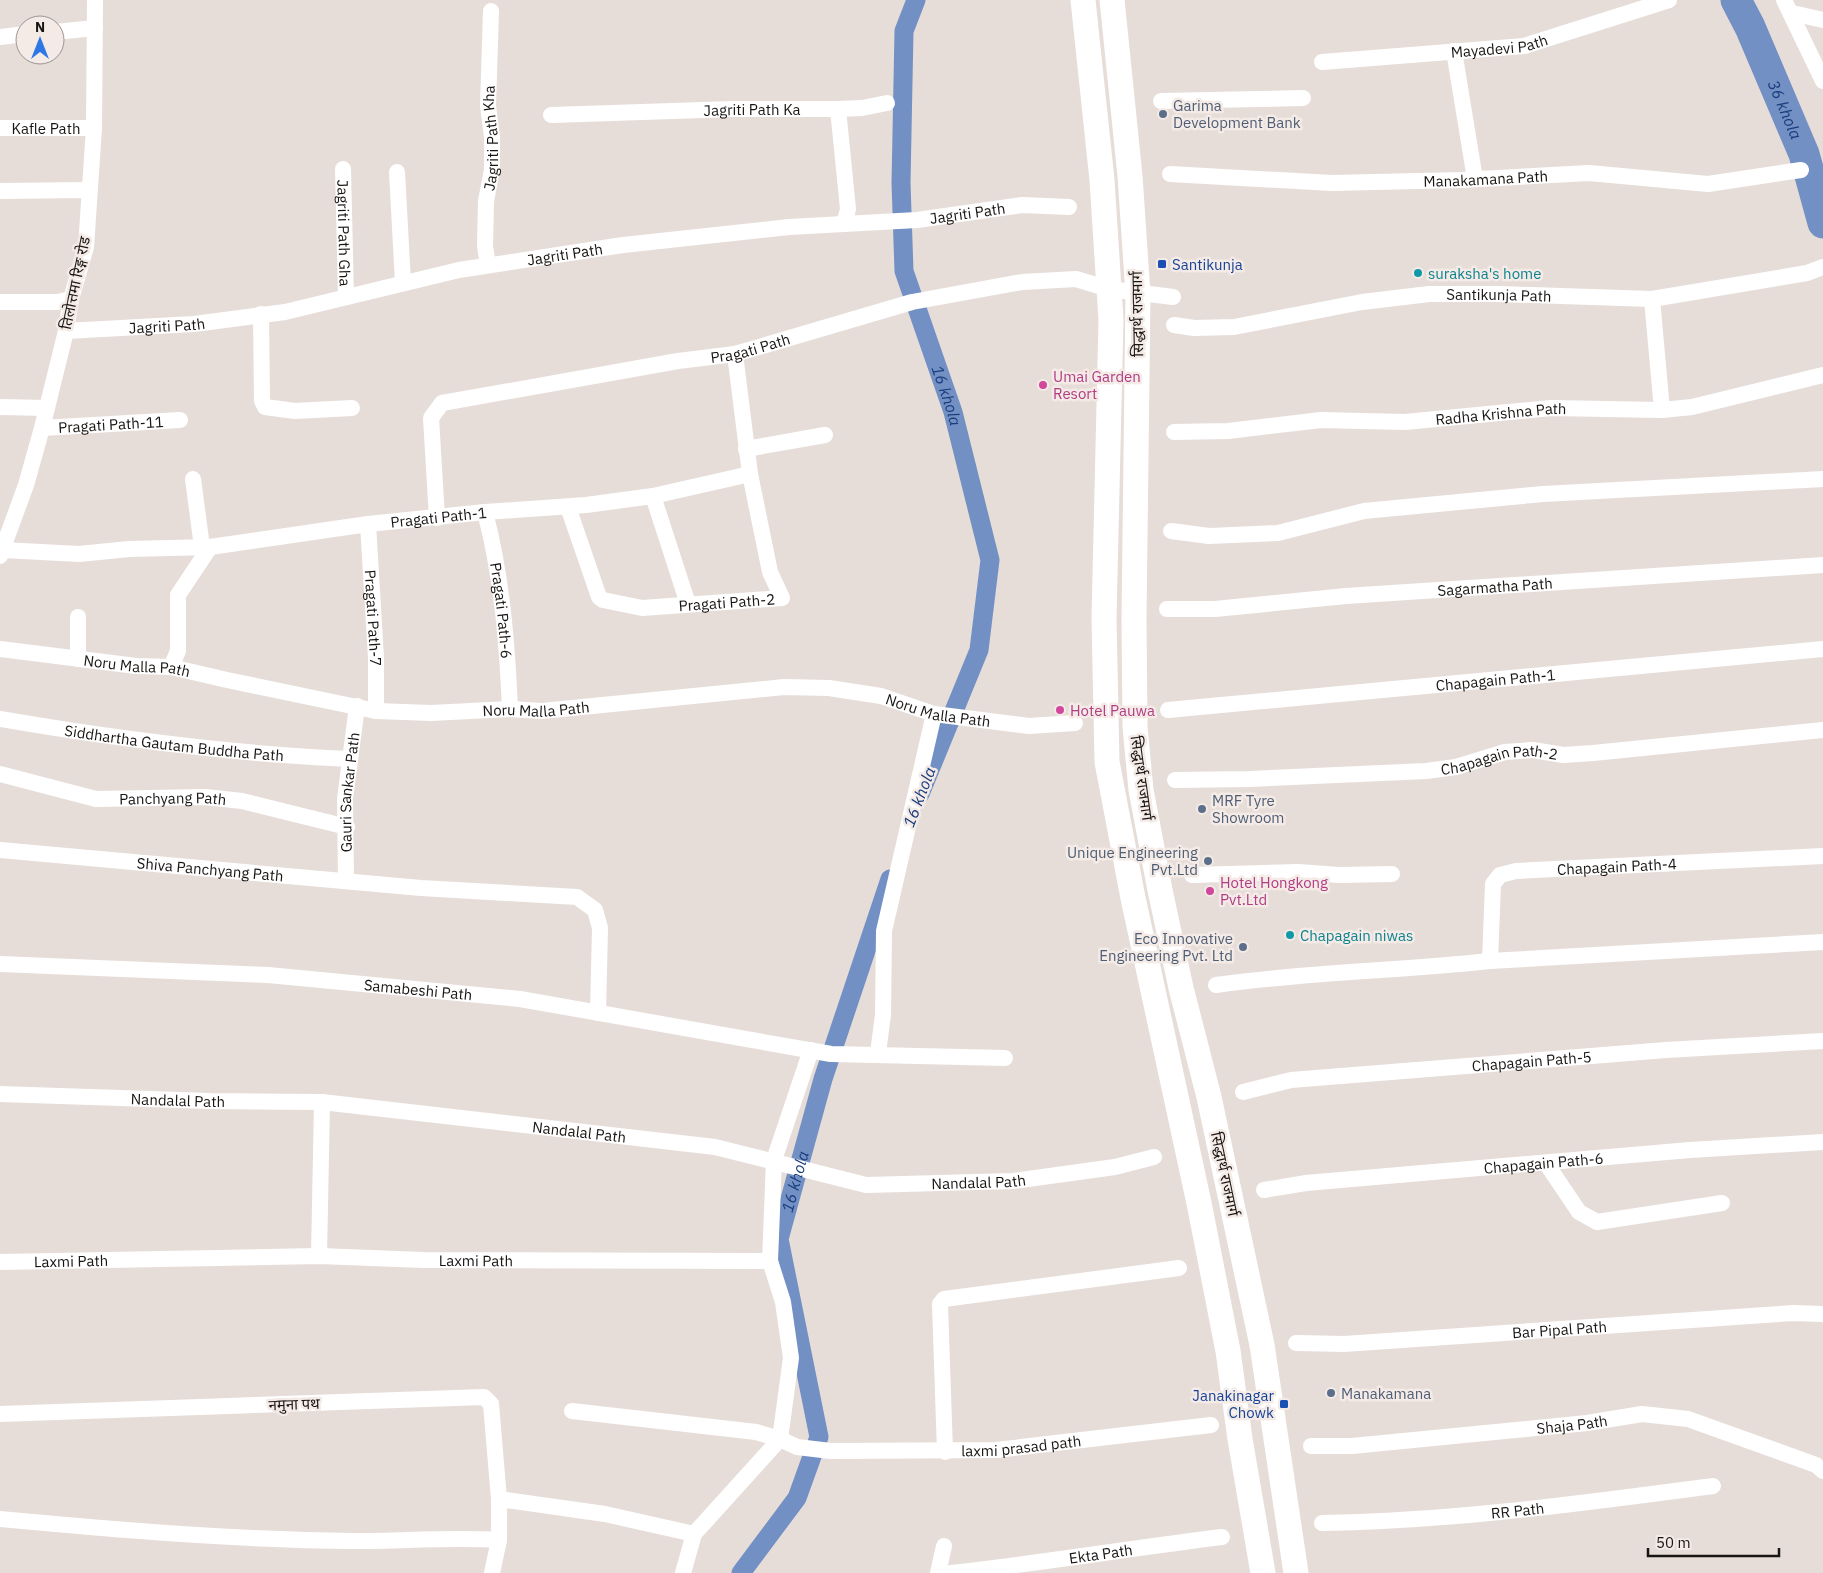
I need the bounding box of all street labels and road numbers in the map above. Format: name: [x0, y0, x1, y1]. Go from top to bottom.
street label: Mayadevi Path: [1450, 30, 1550, 61]
street label: Jagriti Path Kha: [478, 85, 502, 192]
street label: Jagriti Path Ka: [703, 100, 800, 119]
street label: Kafle Path: [12, 119, 80, 138]
street label: Manakamana Path: [1423, 166, 1548, 190]
street label: Jagriti Path Gha: [334, 179, 355, 287]
street label: Jagriti Path: [928, 198, 1007, 228]
street label: तिलोत्तमा रिङ्ग रोड: [56, 234, 94, 331]
street label: Jagriti Path: [526, 239, 604, 269]
street label: सिद्धार्थ राजमार्ग: [1127, 270, 1147, 357]
street label: Santikunja Path: [1446, 284, 1552, 305]
street label: Jagriti Path: [128, 313, 206, 337]
street label: Pragati Path: [709, 329, 792, 366]
street label: Radha Krishna Path: [1434, 398, 1567, 429]
street label: Pragati Path-11: [58, 411, 164, 437]
street label: Pragati Path-1: [390, 502, 488, 531]
street label: Pragati Path-6: [487, 561, 517, 659]
street label: Pragati Path-7: [361, 569, 386, 666]
street label: Sagarmatha Path: [1437, 573, 1553, 600]
street label: Pragati Path-2: [678, 589, 776, 615]
street label: Noru Malla Path: [83, 650, 192, 681]
street label: Chapagain Path-1: [1435, 664, 1556, 695]
street label: Noru Malla Path: [883, 689, 992, 731]
street label: Noru Malla Path: [482, 697, 590, 721]
street label: Siddhartha Gautam Buddha Path: [63, 720, 285, 765]
street label: Gauri Sankar Path: [335, 731, 363, 853]
street label: सिद्धार्थ राजमार्ग: [1127, 734, 1157, 823]
street label: Chapagain Path-2: [1439, 740, 1560, 778]
street label: Panchyang Path: [119, 788, 227, 809]
street label: Shiva Panchyang Path: [136, 853, 284, 885]
street label: Chapagain Path-4: [1556, 854, 1677, 878]
street label: Samabeshi Path: [363, 975, 473, 1004]
street label: Chapagain Path-5: [1471, 1046, 1592, 1075]
street label: Nandalal Path: [130, 1089, 225, 1111]
street label: Nandalal Path: [531, 1117, 627, 1146]
street label: सिद्धार्थ राजमार्ग: [1207, 1130, 1243, 1219]
street label: Chapagain Path-6: [1483, 1148, 1604, 1177]
street label: Nandalal Path: [931, 1170, 1027, 1193]
street label: Laxmi Path: [34, 1250, 108, 1271]
street label: Laxmi Path: [439, 1251, 513, 1270]
street label: Bar Pipal Path: [1512, 1316, 1607, 1342]
street label: नमुना पथ: [268, 1394, 320, 1415]
street label: Shaja Path: [1536, 1410, 1609, 1437]
street label: laxmi prasad path: [961, 1431, 1082, 1460]
street label: RR Path: [1490, 1498, 1545, 1522]
street label: Ekta Path: [1068, 1540, 1134, 1567]

